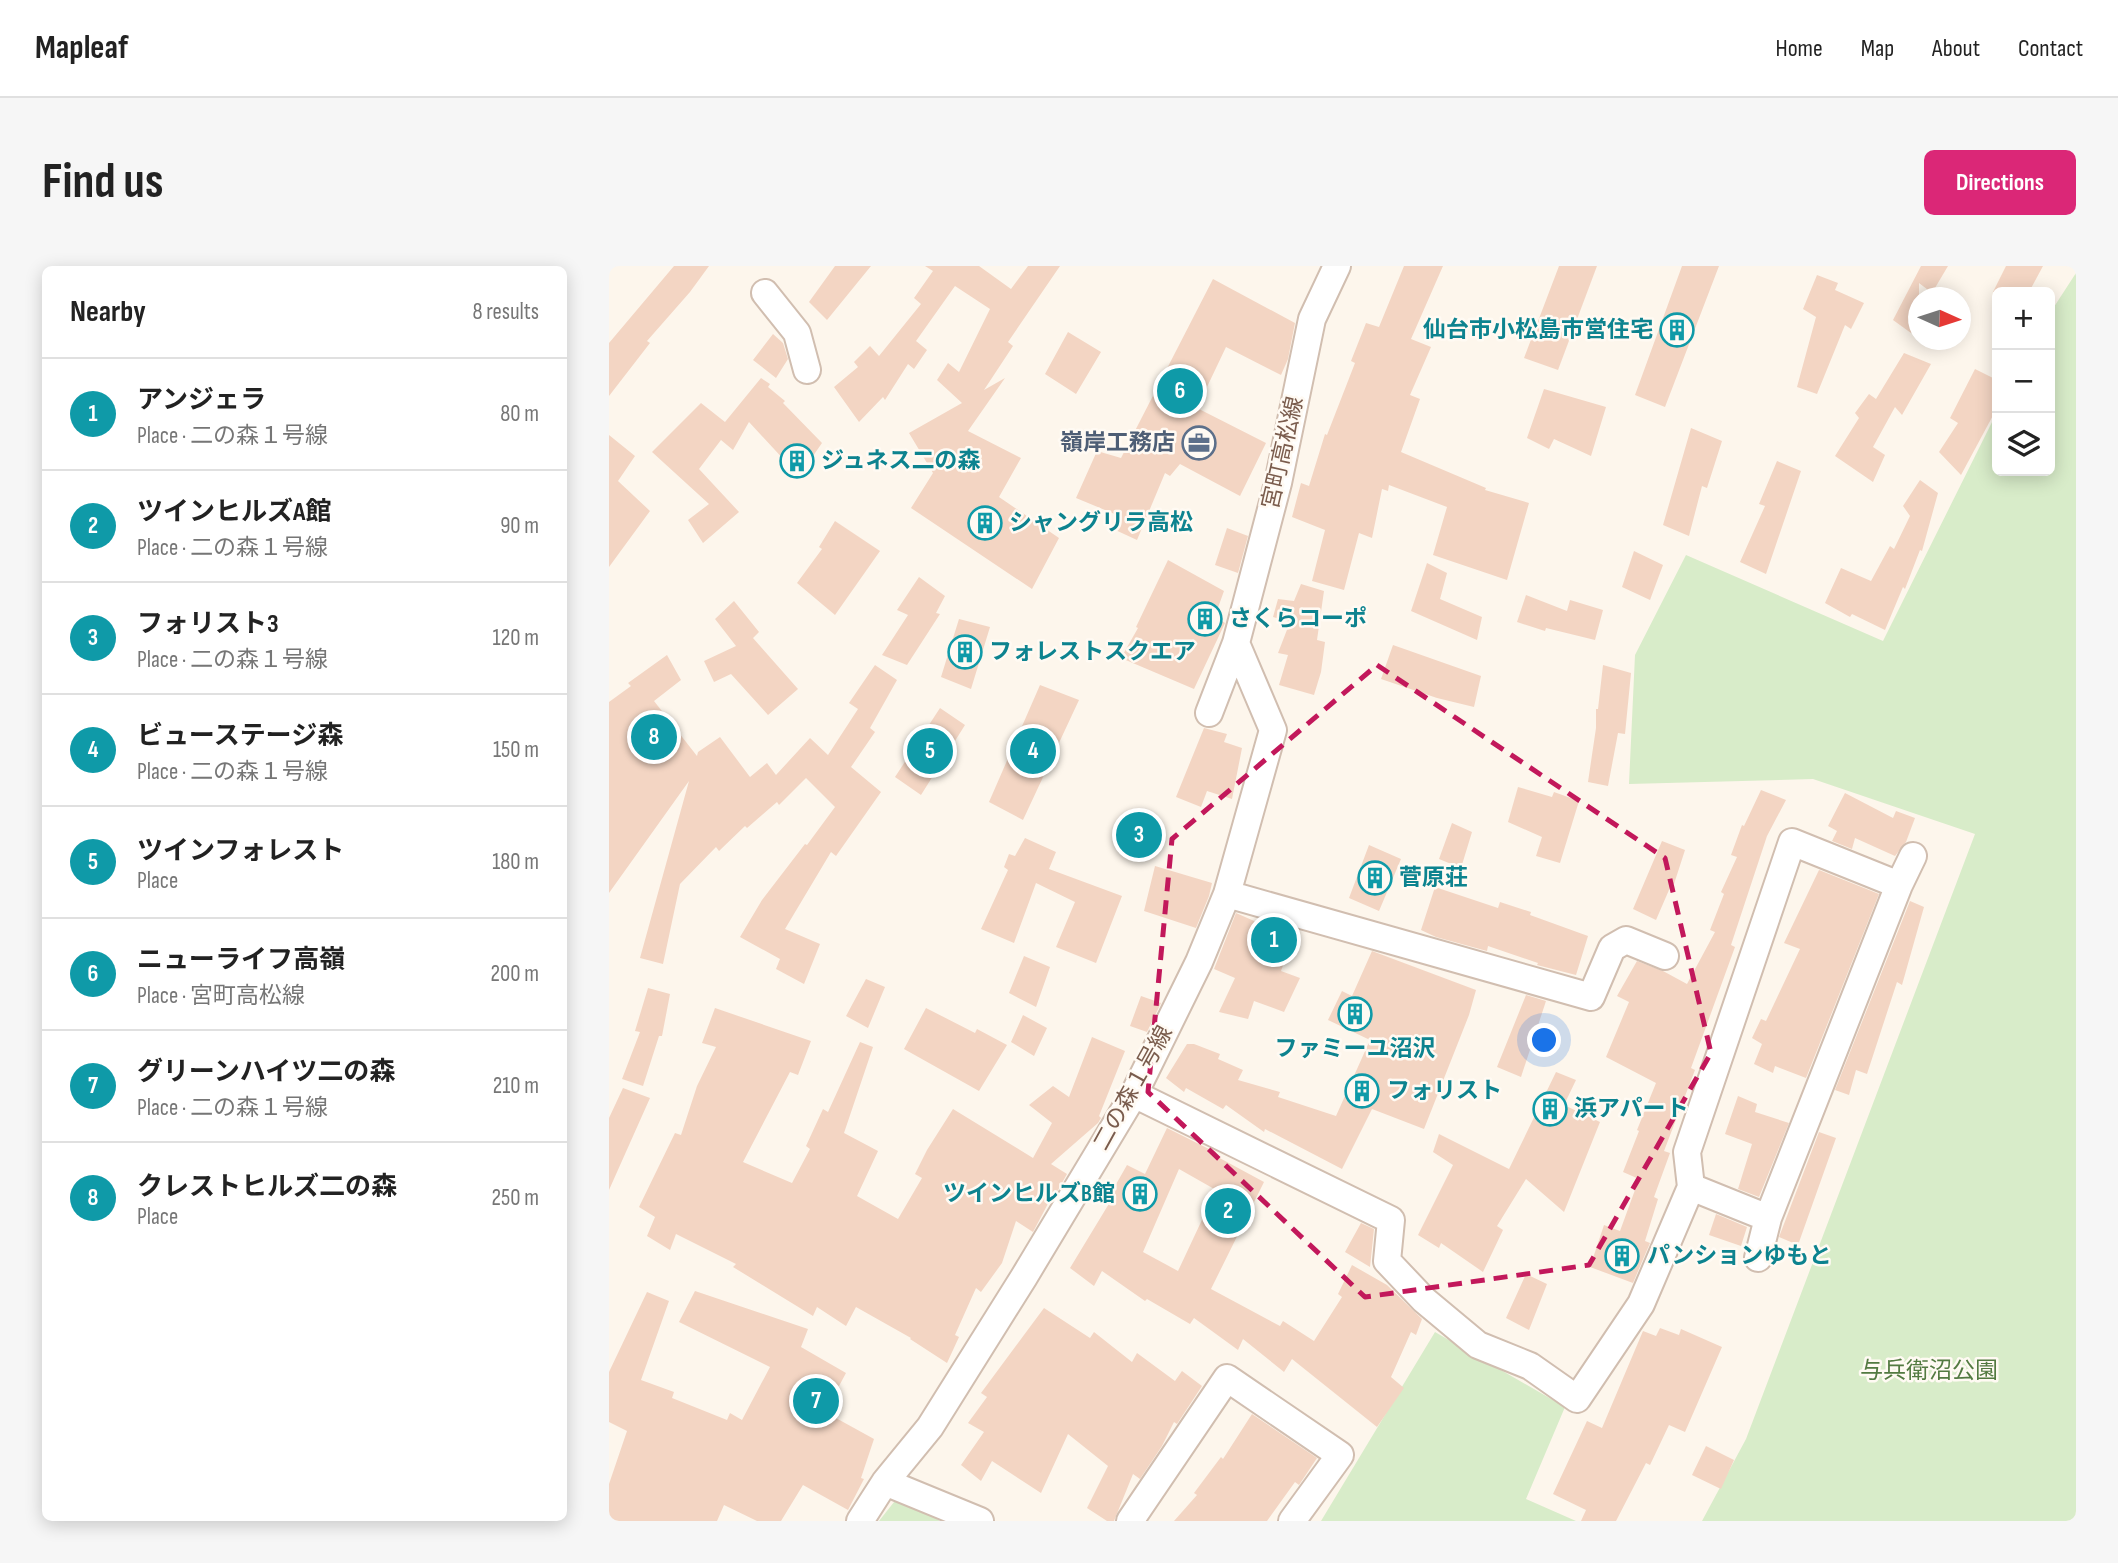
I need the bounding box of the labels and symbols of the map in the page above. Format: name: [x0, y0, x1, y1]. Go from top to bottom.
north arrow: [1908, 287, 1971, 350]
building icon: 仙台市小松島市営住宅: [1658, 311, 1696, 349]
place label: 仙台市小松島市営住宅: [1423, 316, 1653, 344]
pin: 6: [1157, 365, 1203, 417]
street label: 宮町高松線: [1256, 394, 1310, 512]
office icon: 嶺岸工務店: [1180, 424, 1218, 462]
place label: 嶺岸工務店: [1060, 429, 1175, 457]
building icon: ジュネス二の森: [778, 442, 816, 480]
place label: ジュネス二の森: [821, 447, 980, 475]
building icon: シャングリラ高松: [966, 504, 1004, 542]
place label: シャングリラ高松: [1009, 509, 1193, 537]
building icon: さくらコーポ: [1186, 600, 1224, 638]
place label: さくらコーポ: [1229, 605, 1367, 633]
building icon: フォレストスクエア: [946, 633, 984, 671]
place label: フォレストスクエア: [989, 638, 1196, 666]
pin: 8: [631, 711, 677, 763]
pin: 5: [907, 725, 953, 777]
pin: 4: [1010, 725, 1056, 777]
pin: 3: [1116, 809, 1162, 861]
building icon: 菅原荘: [1356, 859, 1394, 897]
place label: 菅原荘: [1399, 864, 1468, 892]
pin: 1: [1251, 914, 1297, 966]
building icon: ファミーユ沼沢: [1336, 995, 1374, 1033]
street label: 二の森１号線: [1087, 1021, 1179, 1155]
your location: [1527, 1023, 1561, 1057]
place label: ファミーユ沼沢: [1275, 1035, 1436, 1063]
building icon: フォリスト: [1343, 1072, 1381, 1110]
place label: フォリスト: [1387, 1077, 1502, 1105]
building icon: 浜アパート: [1531, 1090, 1569, 1128]
place label: 浜アパート: [1574, 1095, 1689, 1123]
building icon: ツインヒルズB館: [1121, 1175, 1159, 1213]
place label: ツインヒルズB館: [943, 1180, 1115, 1208]
pin: 2: [1205, 1185, 1251, 1237]
building icon: パンションゆもと: [1603, 1237, 1641, 1275]
place label: パンションゆもと: [1647, 1242, 1832, 1270]
park label: 与兵衛沼公園: [1860, 1357, 1998, 1385]
pin: 7: [793, 1375, 839, 1427]

